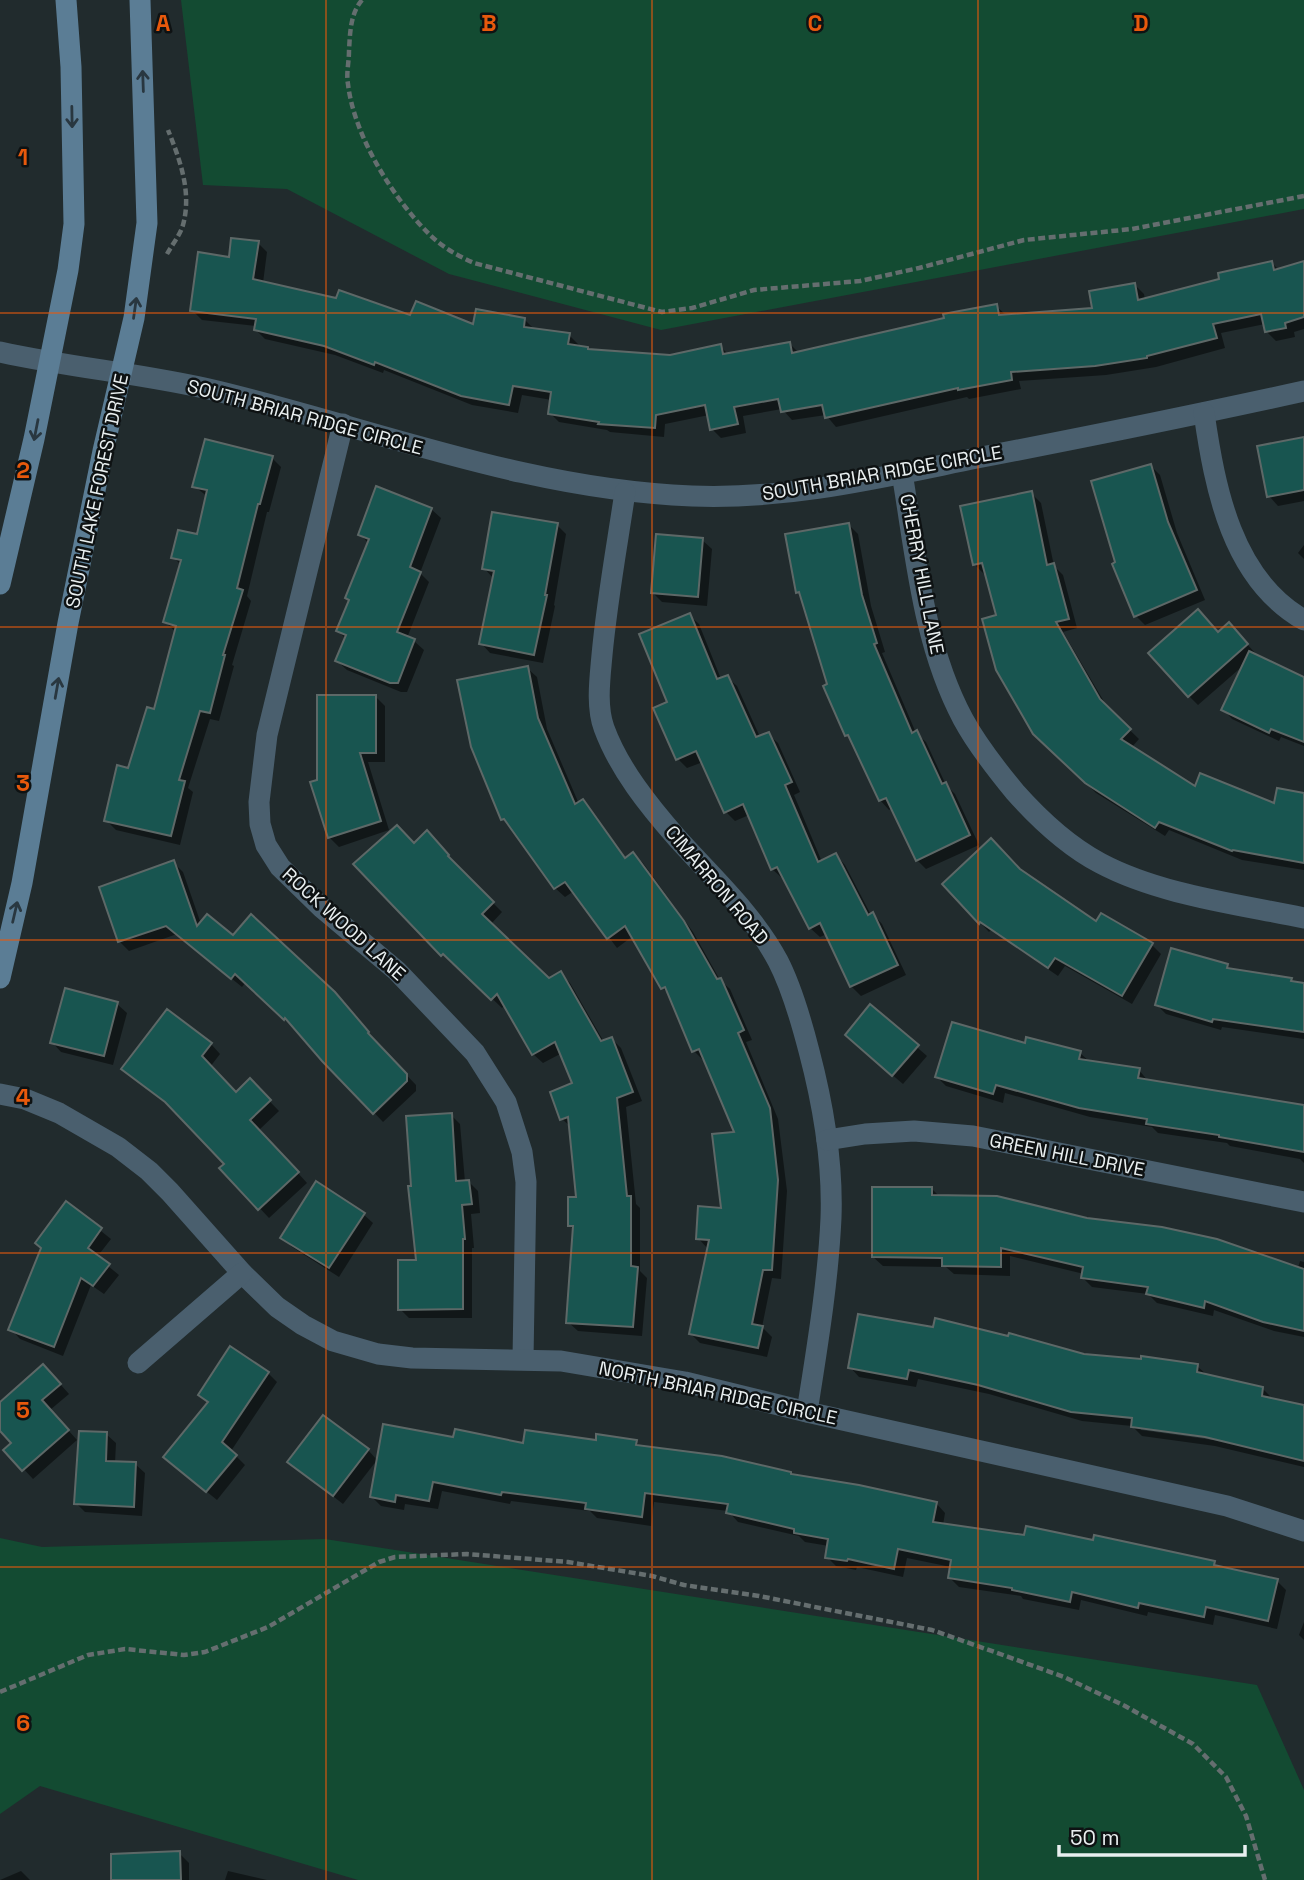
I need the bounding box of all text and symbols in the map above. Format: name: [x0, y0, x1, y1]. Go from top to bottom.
text: A: [156, 8, 171, 38]
text: B: [481, 8, 497, 38]
text: C: [808, 8, 822, 38]
text: D: [1133, 8, 1149, 38]
one-way arrow: [137, 70, 150, 93]
one-way arrow: [65, 105, 79, 128]
text: 1: [18, 142, 28, 172]
one-way arrow: [129, 297, 142, 320]
street label: SOUTH LAKE FOREST DRIVE: [60, 372, 134, 610]
street label: SOUTH BRIAR RIDGE CIRCLE: [184, 373, 426, 461]
one-way arrow: [28, 418, 42, 441]
street label: SOUTH BRIAR RIDGE CIRCLE: [760, 440, 1004, 506]
text: 2: [16, 455, 30, 485]
street label: CHERRY HILL LANE: [894, 492, 950, 656]
one-way arrow: [51, 677, 64, 700]
text: 3: [16, 768, 30, 798]
street label: CIMARRON ROAD: [660, 820, 774, 950]
street label: ROCK WOOD LANE: [277, 862, 411, 986]
one-way arrow: [9, 901, 23, 924]
text: 4: [16, 1082, 31, 1112]
street label: GREEN HILL DRIVE: [987, 1128, 1147, 1182]
street label: NORTH BRIAR RIDGE CIRCLE: [597, 1356, 839, 1430]
text: 5: [16, 1395, 30, 1425]
text: 6: [16, 1708, 30, 1738]
scale bar: [1059, 1814, 1244, 1858]
text: 50 m: [1070, 1824, 1120, 1851]

